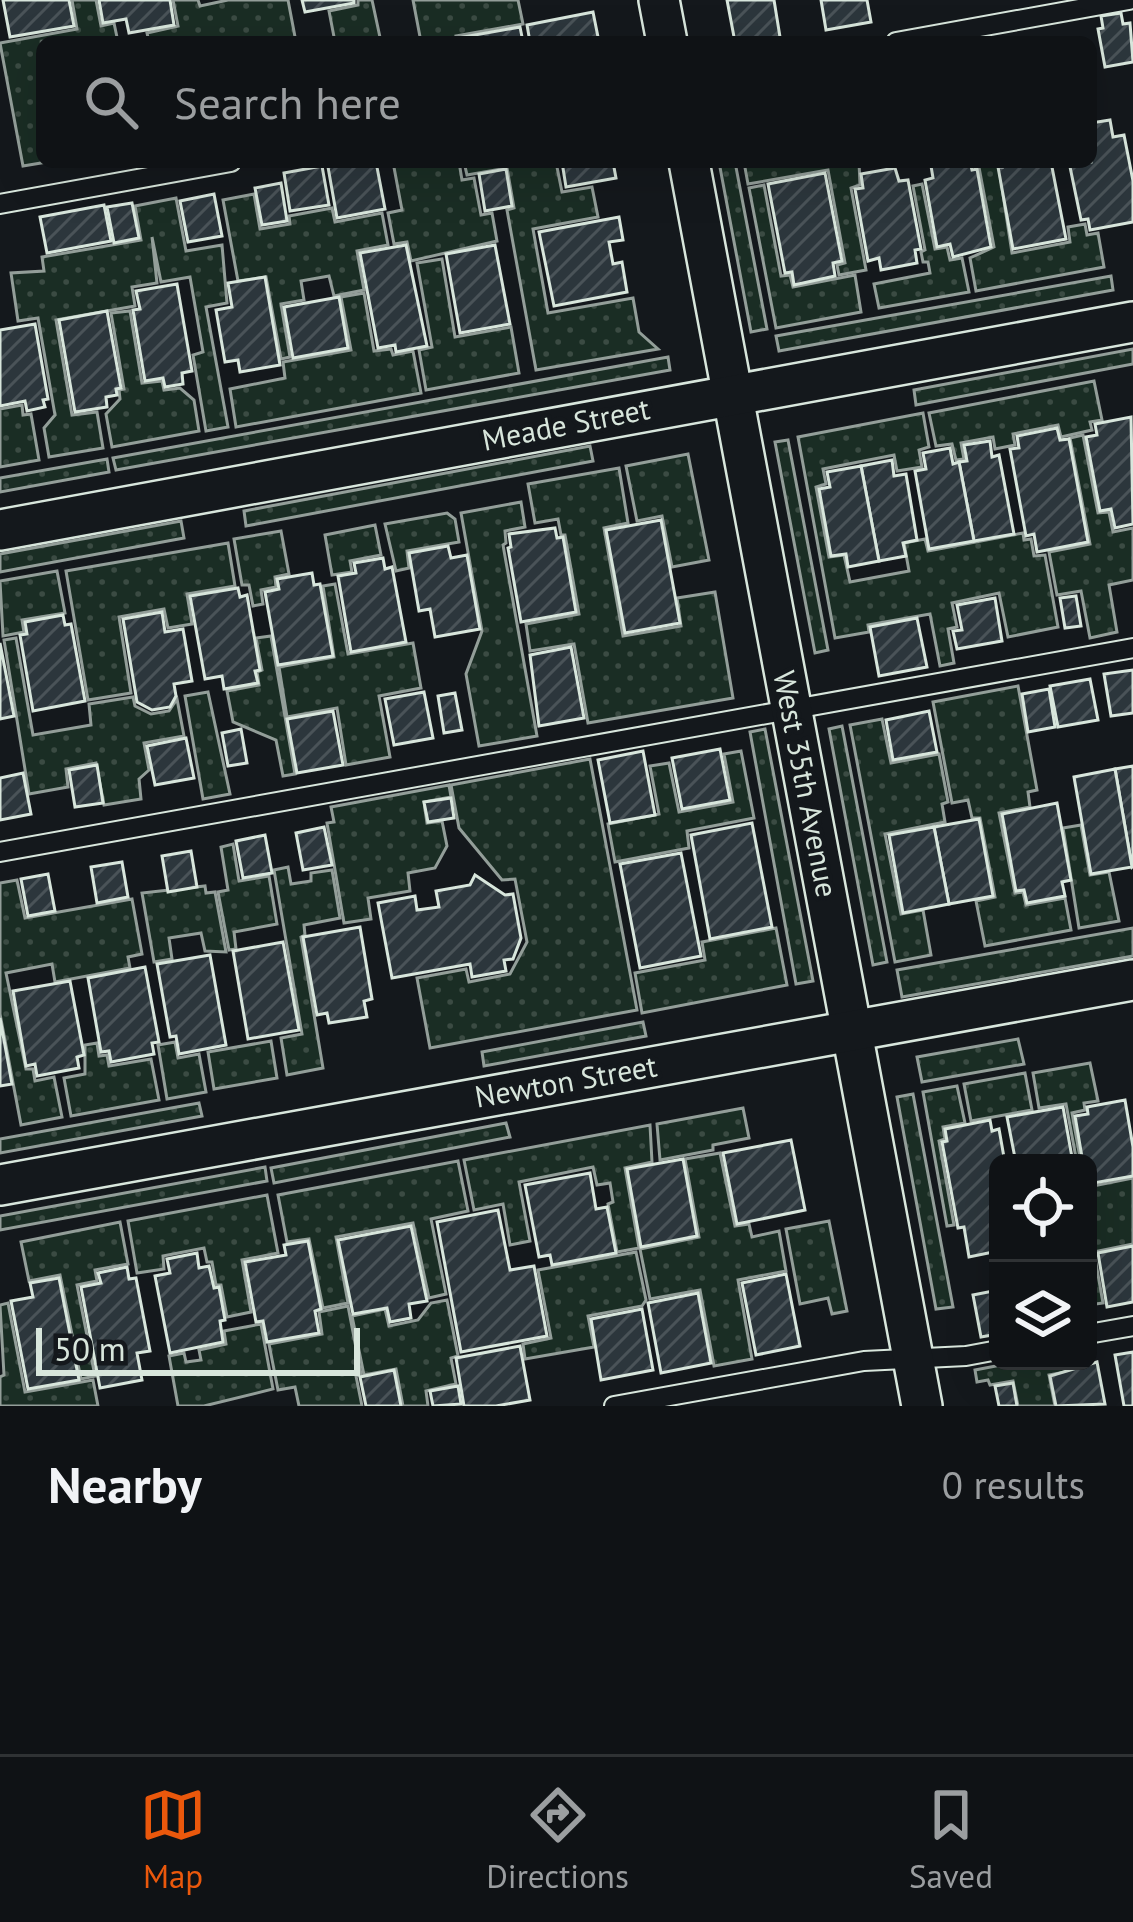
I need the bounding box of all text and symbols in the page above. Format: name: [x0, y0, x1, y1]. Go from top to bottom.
search box: [36, 36, 1097, 168]
icon: search: [78, 69, 144, 135]
text: Search here: [174, 73, 401, 131]
street label: Meade Street: [479, 388, 653, 459]
street label: West 35th Avenue: [765, 667, 848, 900]
street label: Newton Street: [472, 1045, 660, 1116]
map controls: [989, 1154, 1097, 1370]
button: locate: [989, 1154, 1097, 1262]
button: layers: [989, 1262, 1097, 1370]
scale bar: [36, 1322, 360, 1375]
text: 50 m: [54, 1327, 126, 1370]
text: Nearby: [48, 1451, 202, 1517]
text: 0 results: [942, 1459, 1085, 1510]
tab: Map: [140, 1782, 206, 1897]
tab: Directions: [486, 1782, 629, 1897]
tab: Saved: [909, 1782, 993, 1897]

